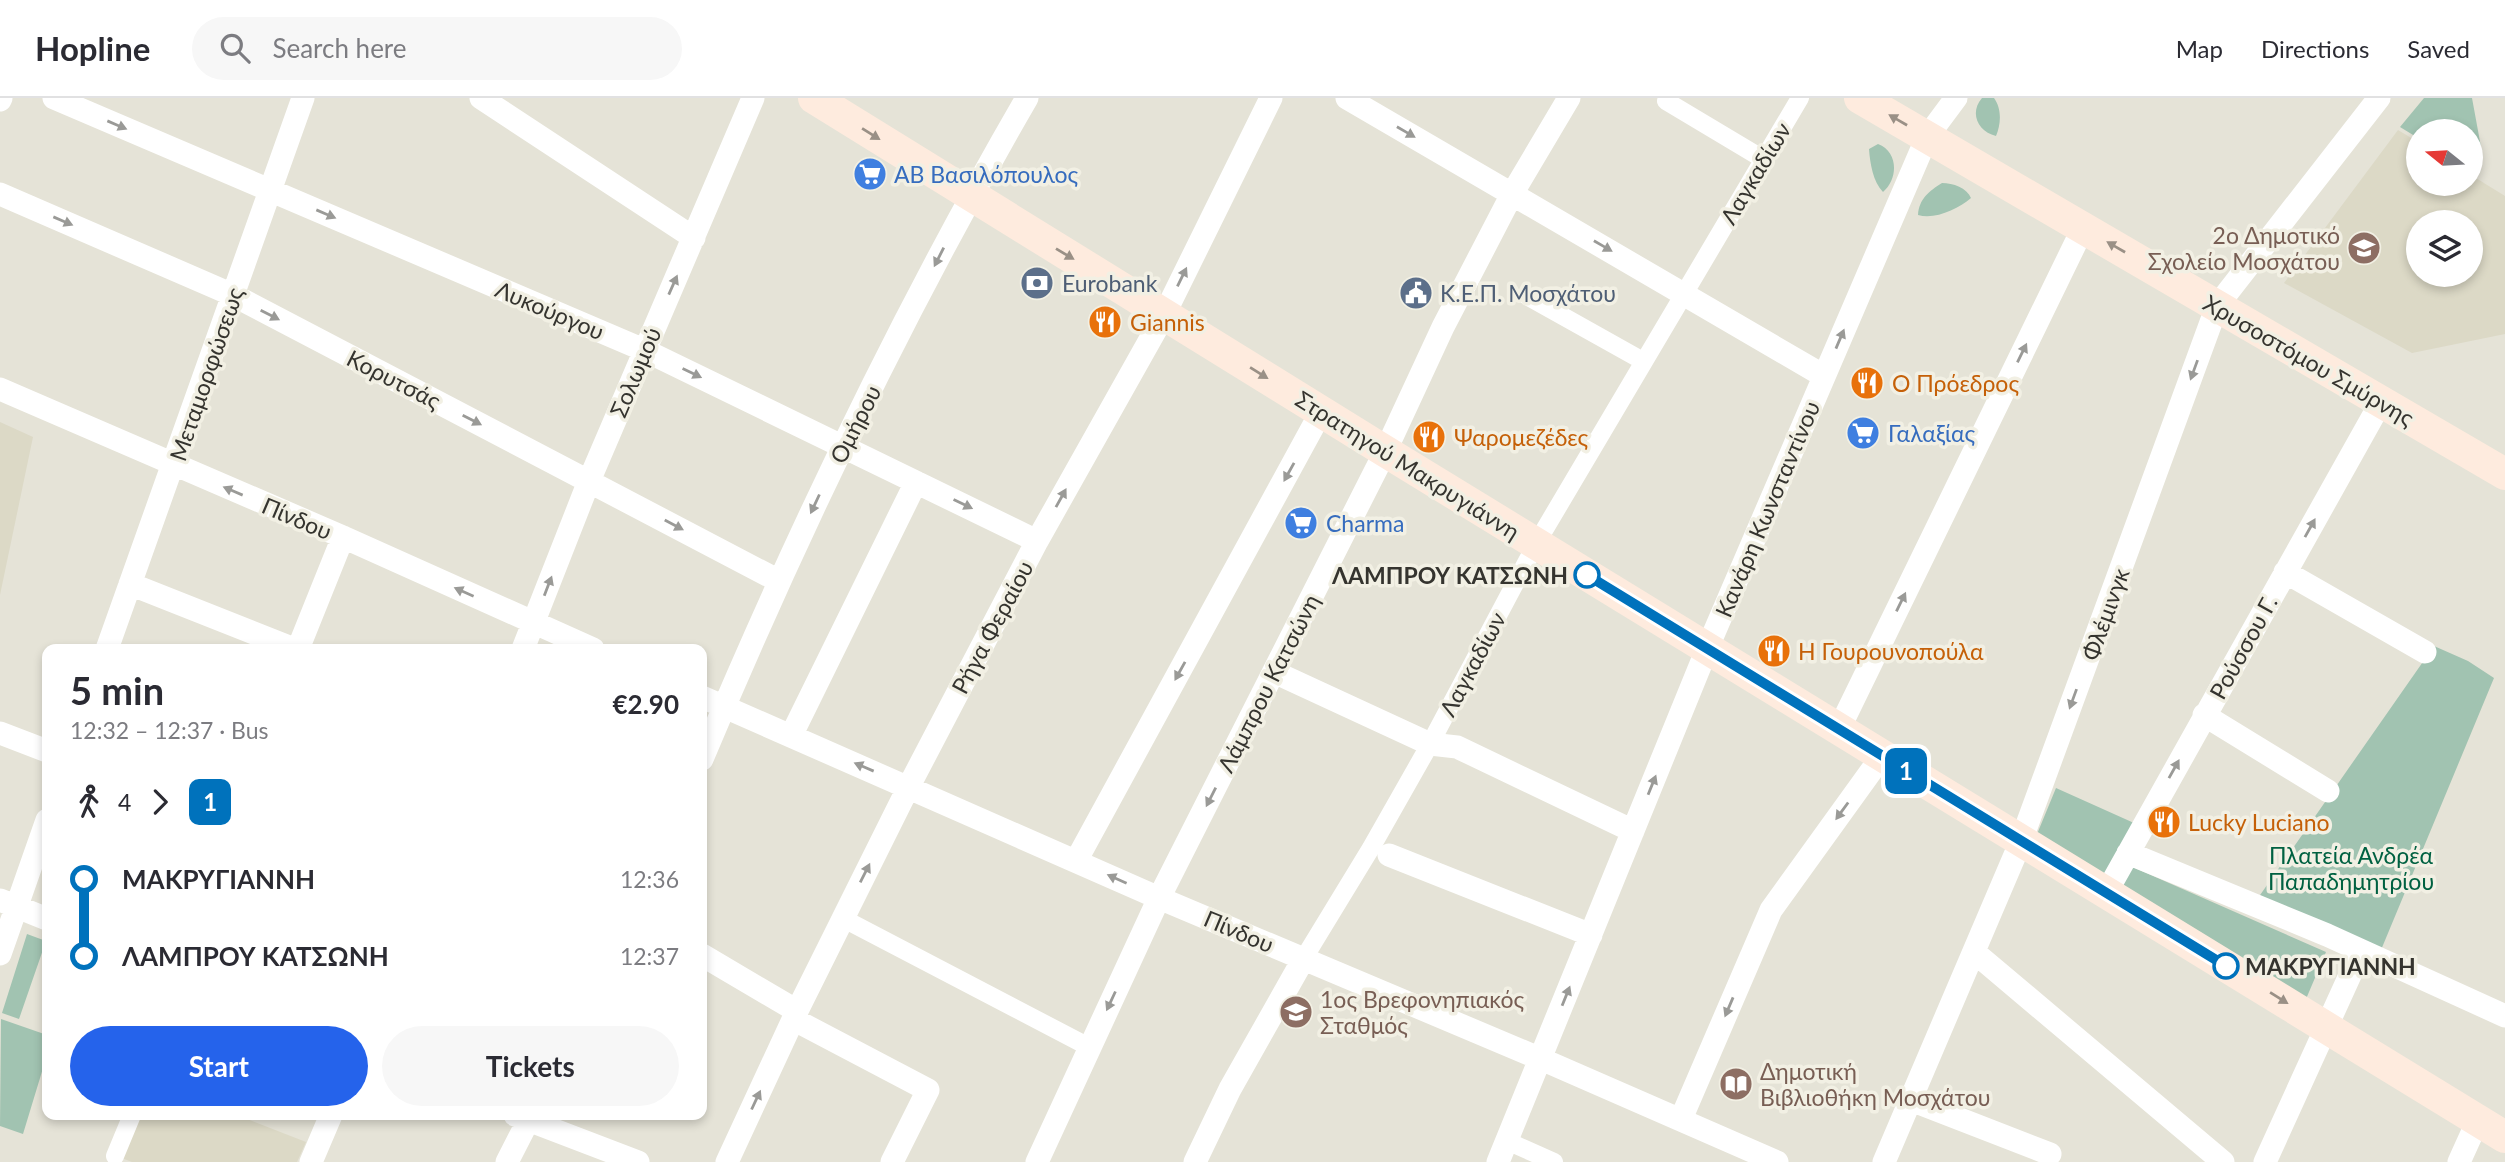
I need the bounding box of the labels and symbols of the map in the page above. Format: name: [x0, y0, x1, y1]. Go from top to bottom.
one-way arrow: [1889, 114, 1908, 126]
street label: Λαγκαδίων: [1714, 117, 1796, 229]
north arrow: [2406, 119, 2483, 196]
one-way arrow: [106, 120, 127, 131]
one-way arrow: [1396, 126, 1415, 138]
one-way arrow: [862, 128, 881, 141]
supermarket icon: ΑΒ Βασιλόπουλος: [851, 155, 889, 193]
place label: ΑΒ Βασιλόπουλος: [894, 160, 1079, 188]
one-way arrow: [315, 209, 336, 220]
one-way arrow: [52, 216, 73, 227]
place label: 2ο Δημοτικό Σχολείο Μοσχάτου: [2148, 221, 2340, 275]
school or university icon: 2ο Δημοτικό Σχολείο Μοσχάτου: [2345, 229, 2383, 267]
one-way arrow: [1593, 240, 1612, 253]
one-way arrow: [2106, 241, 2125, 253]
one-way arrow: [934, 247, 945, 267]
one-way arrow: [1055, 248, 1074, 260]
bank icon: Eurobank: [1018, 264, 1056, 302]
one-way arrow: [1177, 267, 1188, 287]
place label: Eurobank: [1062, 269, 1158, 297]
public building icon: Κ.Ε.Π. Μοσχάτου: [1397, 274, 1435, 312]
street label: Λυκούργου: [492, 275, 608, 345]
one-way arrow: [667, 275, 679, 295]
place label: Κ.Ε.Π. Μοσχάτου: [1440, 279, 1616, 307]
street label: Μεταμορφώσεως: [163, 283, 249, 464]
street label: Χρυσοστόμου Σμύρνης: [2199, 288, 2419, 432]
restaurant icon: Giannis: [1086, 303, 1124, 341]
place label: Giannis: [1130, 308, 1205, 336]
one-way arrow: [260, 309, 280, 320]
street label: Σολωμού: [604, 323, 666, 421]
one-way arrow: [1834, 329, 1846, 349]
one-way arrow: [2017, 343, 2028, 363]
street label: Κορυτσάς: [342, 344, 446, 415]
one-way arrow: [2188, 360, 2199, 381]
restaurant icon: Ο Πρόεδρος: [1848, 364, 1886, 402]
one-way arrow: [682, 367, 702, 379]
one-way arrow: [1249, 367, 1268, 379]
place label: Ο Πρόεδρος: [1892, 369, 2019, 397]
street label: Ομήρου: [823, 380, 887, 468]
street label: Στρατηγού Μακρυγιάννη: [1291, 385, 1525, 545]
street label: Κανάρη Κωνσταντίνου: [1709, 397, 1825, 621]
one-way arrow: [462, 414, 482, 425]
supermarket icon: Γαλαξίας: [1844, 414, 1882, 452]
restaurant icon: Ψαρομεζέδες: [1410, 418, 1448, 456]
place label: Γαλαξίας: [1888, 419, 1976, 447]
place label: Ψαρομεζέδες: [1454, 423, 1589, 451]
one-way arrow: [1283, 462, 1295, 481]
one-way arrow: [222, 485, 243, 496]
one-way arrow: [1055, 488, 1067, 507]
street label: Πίνδου: [258, 491, 336, 545]
one-way arrow: [810, 494, 821, 514]
one-way arrow: [953, 499, 973, 510]
supermarket icon: Charma: [1282, 504, 1320, 542]
place label: Charma: [1326, 509, 1404, 537]
one-way arrow: [2304, 518, 2316, 537]
one-way arrow: [664, 519, 683, 531]
street label: Ρήγα Φεραίου: [945, 556, 1039, 698]
place label: ΛΑΜΠΡΟΥ ΚΑΤΣΏΝΗ: [1331, 561, 1568, 589]
marker: ΛΑΜΠΡΟΥ ΚΑΤΣΏΝΗ: [1574, 562, 1600, 588]
street label: Φλέμινγκ: [2075, 564, 2135, 664]
one-way arrow: [543, 575, 554, 596]
one-way arrow: [454, 586, 474, 598]
street label: Λάμπρου Κατσώνη: [1211, 589, 1325, 777]
street label: Ρούσσου Γ.: [2203, 590, 2283, 704]
one-way arrow: [1895, 592, 1907, 612]
street label: Λαγκαδίων: [1433, 607, 1511, 721]
restaurant icon: Η Γουρουνοπούλα: [1755, 632, 1793, 670]
place label: Η Γουρουνοπούλα: [1798, 637, 1984, 665]
one-way arrow: [1174, 661, 1185, 681]
one-way arrow: [2068, 689, 2079, 710]
line badge: 1: [1883, 748, 1929, 794]
one-way arrow: [2168, 759, 2180, 778]
one-way arrow: [854, 761, 875, 772]
one-way arrow: [1646, 775, 1658, 795]
one-way arrow: [1205, 787, 1216, 807]
one-way arrow: [1835, 802, 1849, 820]
restaurant icon: Lucky Luciano: [2145, 803, 2183, 841]
place label: Lucky Luciano: [2188, 808, 2330, 836]
park label: Πλατεία Ανδρέα Παπαδημητρίου: [2268, 841, 2434, 895]
one-way arrow: [860, 863, 871, 883]
one-way arrow: [1107, 873, 1127, 885]
street label: Πίνδου: [1200, 904, 1278, 958]
place label: ΜΑΚΡΥΓΙΑΝΝΗ: [2245, 952, 2416, 980]
marker: ΜΑΚΡΥΓΙΑΝΝΗ: [2213, 953, 2239, 979]
place label: 1ος Βρεφονηπιακός Σταθμός: [1320, 985, 1524, 1039]
one-way arrow: [1561, 985, 1572, 1006]
one-way arrow: [1105, 991, 1116, 1011]
one-way arrow: [2269, 992, 2288, 1005]
school or university icon: 1ος Βρεφονηπιακός Σταθμός: [1277, 993, 1315, 1031]
one-way arrow: [1723, 997, 1735, 1017]
place label: Δημοτική Βιβλιοθήκη Μοσχάτου: [1760, 1057, 1991, 1111]
library icon: Δημοτική Βιβλιοθήκη Μοσχάτου: [1717, 1065, 1755, 1103]
one-way arrow: [750, 1090, 761, 1110]

